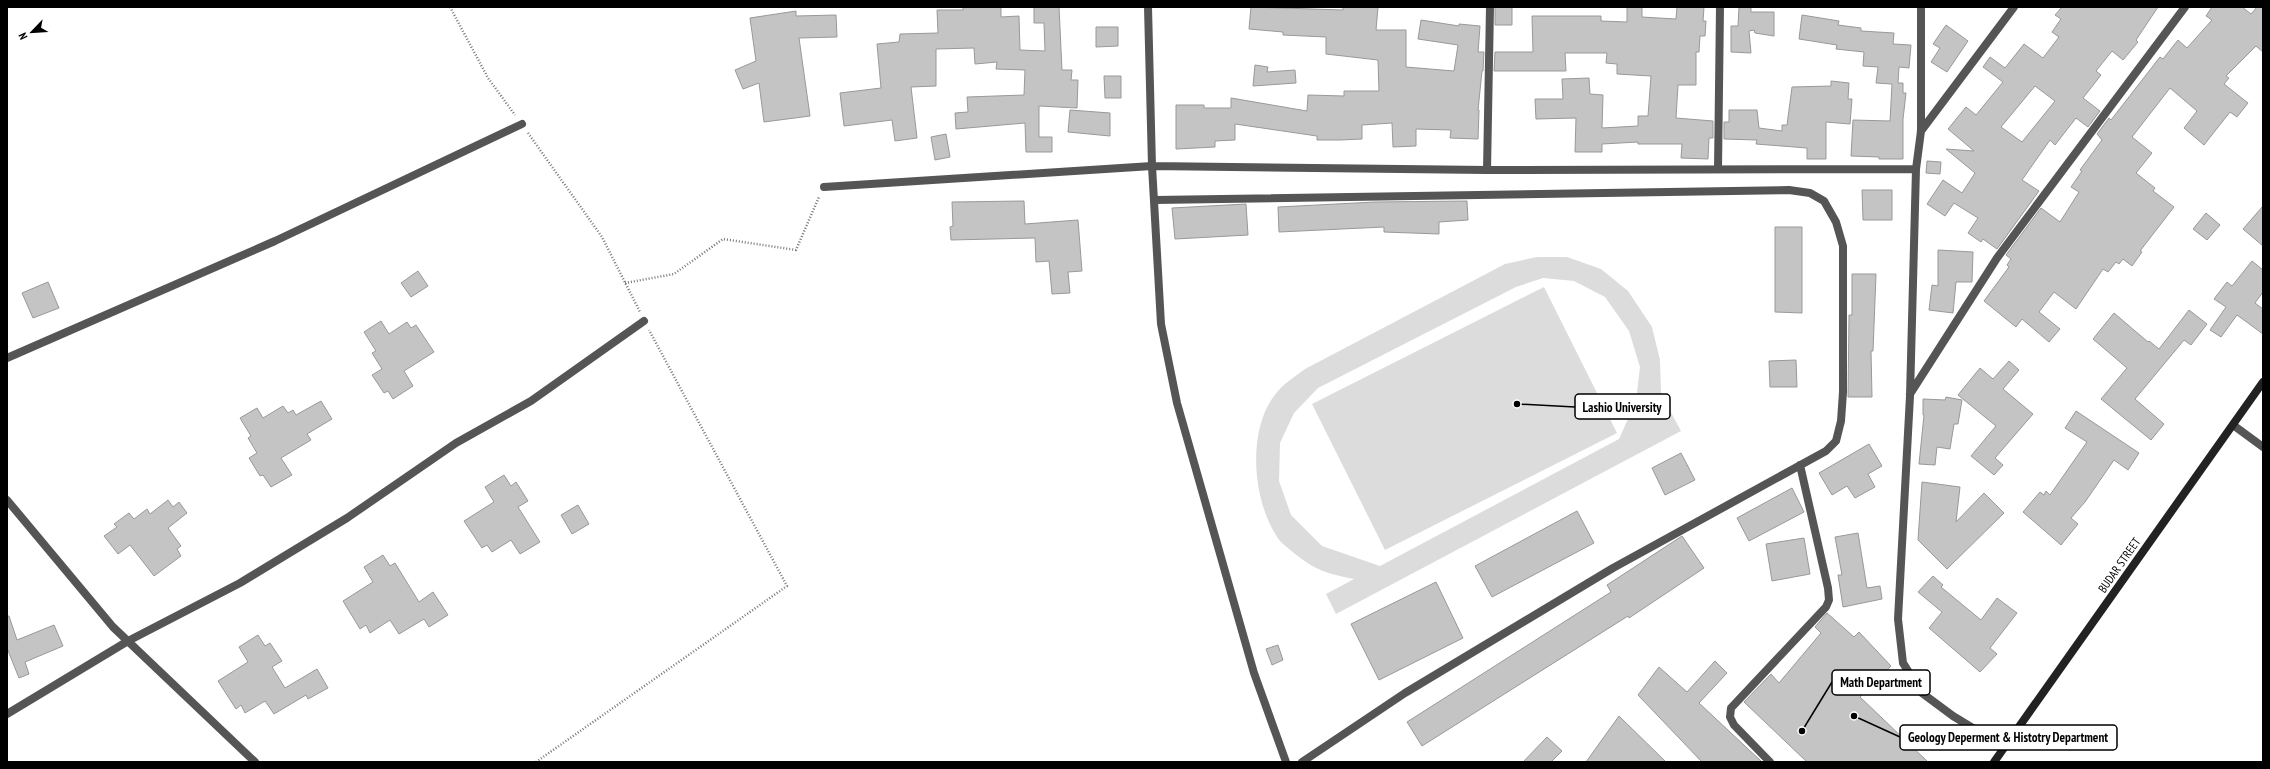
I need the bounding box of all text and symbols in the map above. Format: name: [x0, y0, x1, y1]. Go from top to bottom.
north arrow: [12, 12, 52, 52]
text: N: [15, 31, 31, 42]
callout: Lashio University: [1575, 394, 1670, 419]
text: Lashio University: [1583, 399, 1662, 416]
street label: BUDAR STREET: [2095, 534, 2144, 595]
callout: Math Department: [1832, 670, 1930, 695]
text: Math Department: [1840, 674, 1922, 691]
callout: Geology Deperment & Histotry Department: [1900, 725, 2117, 750]
text: Geology Deperment & Histotry Department: [1908, 729, 2108, 746]

